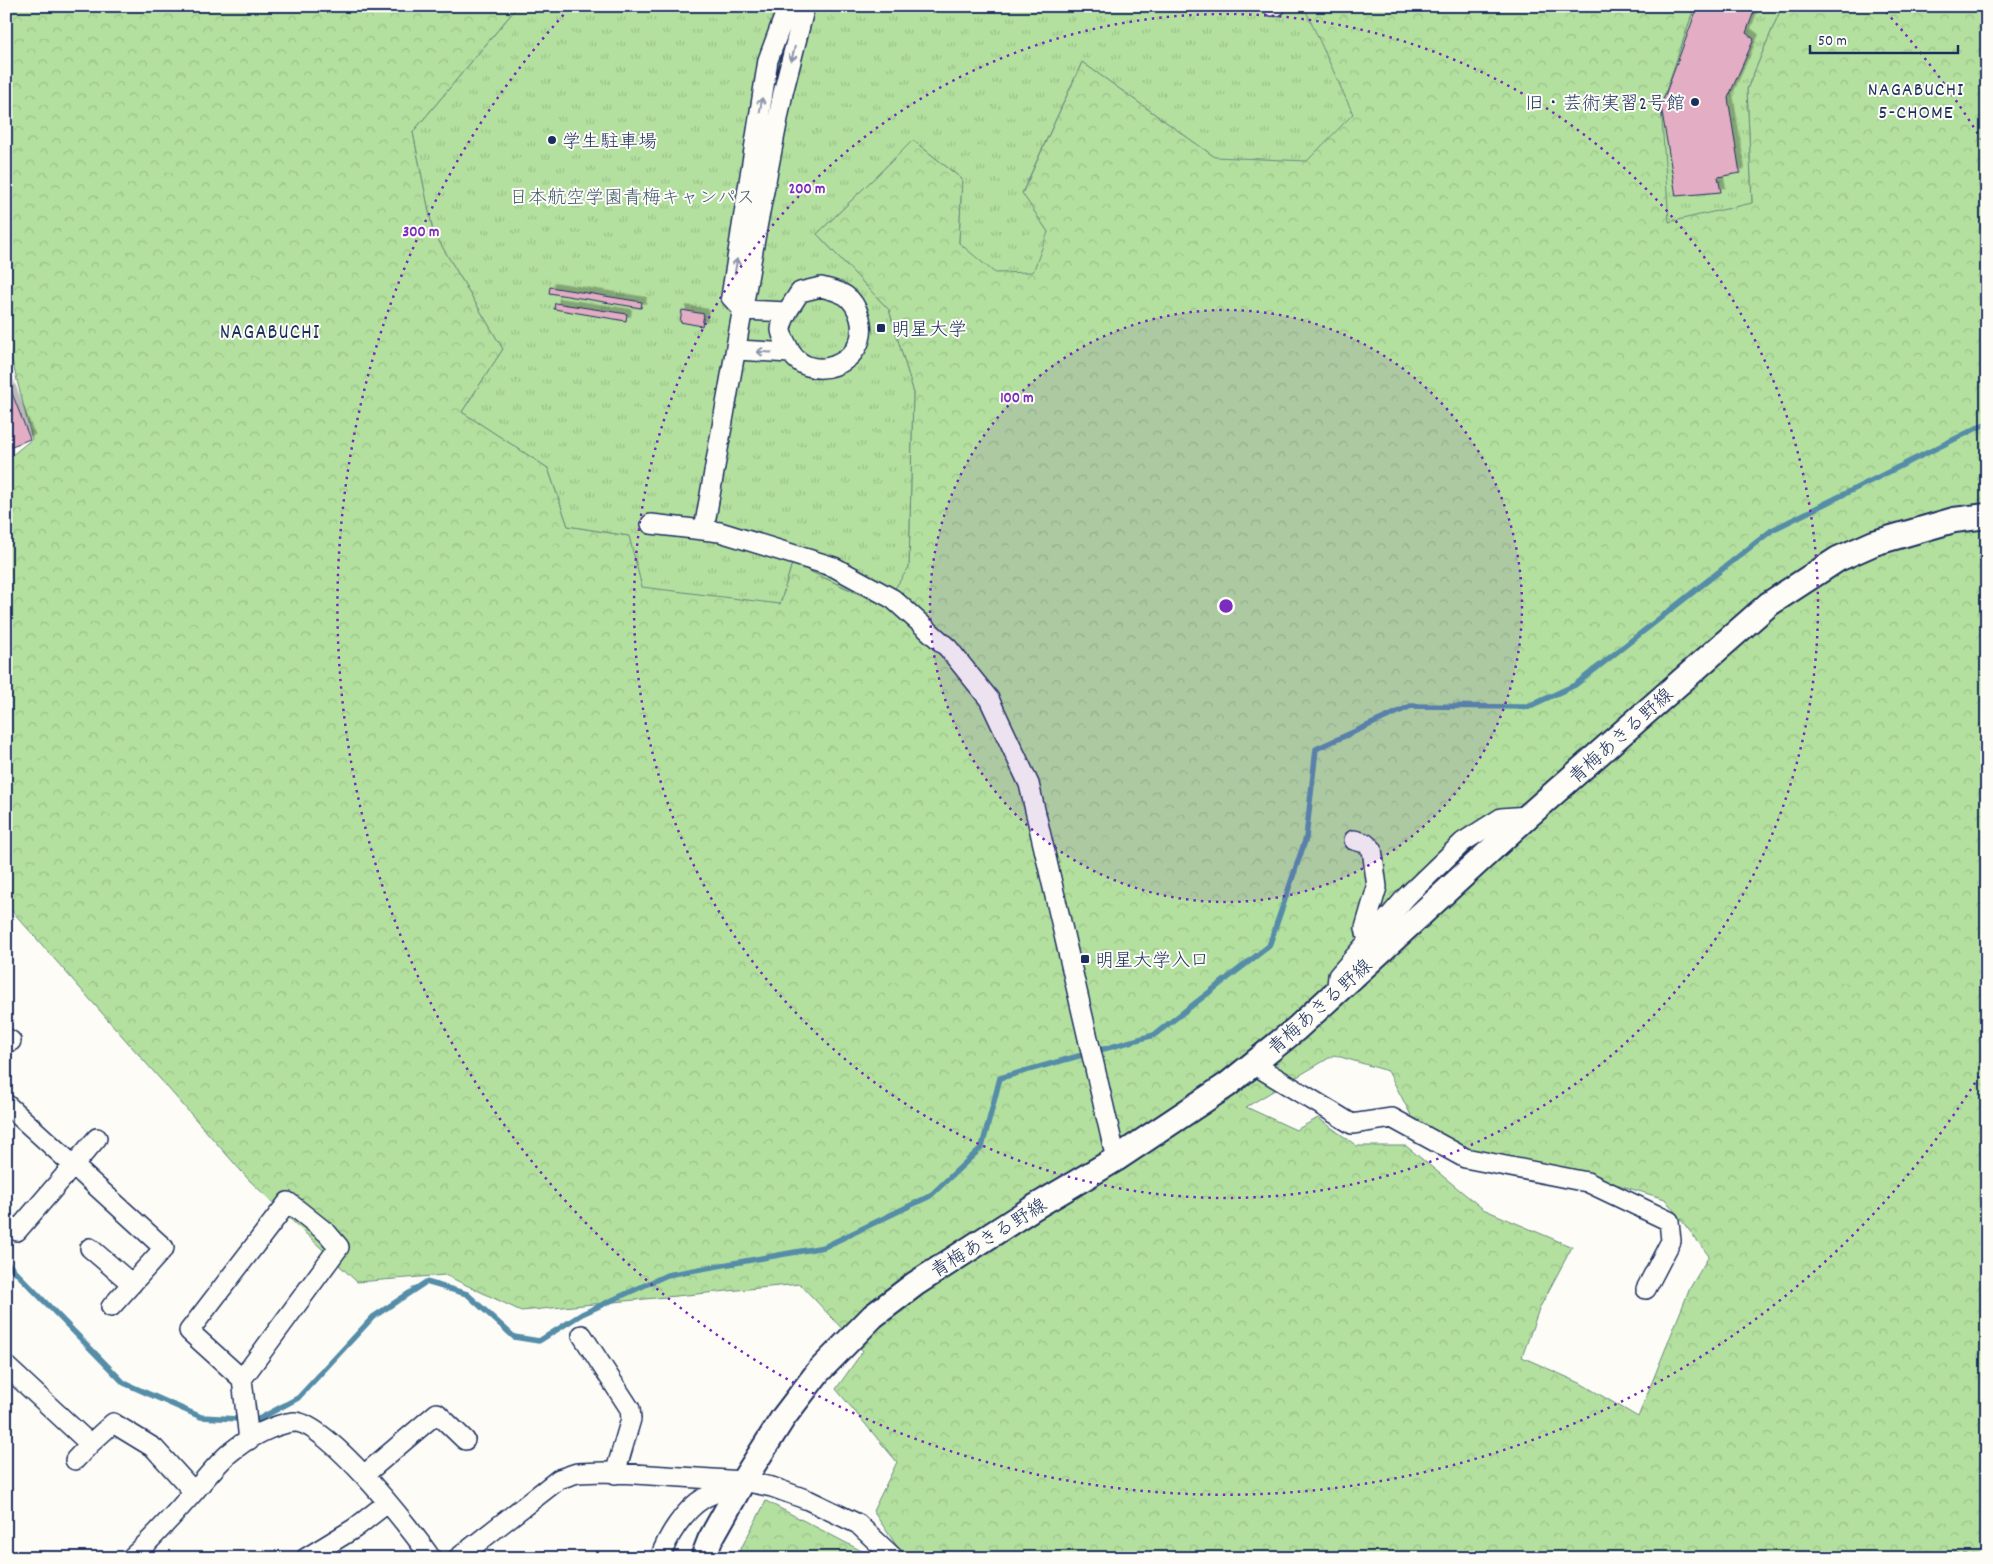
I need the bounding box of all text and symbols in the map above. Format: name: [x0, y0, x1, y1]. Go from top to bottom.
scale bar: [1810, 22, 1958, 54]
text: 50 m: [1818, 31, 1847, 53]
one-way arrow: [788, 45, 797, 61]
district label: NAGABUCHI 5-CHOME: [1868, 77, 1964, 128]
place label: 旧・芸術実習2号館: [1525, 92, 1685, 119]
marker: 旧・芸術実習2号館: [1689, 96, 1701, 108]
one-way arrow: [756, 98, 766, 114]
place label: 学生駐車場: [562, 130, 657, 157]
marker: 学生駐車場: [546, 134, 558, 146]
text: 200 m: [789, 179, 825, 201]
park label: 日本航空学園青梅キャンパス: [509, 186, 755, 213]
text: 300 m: [403, 222, 439, 244]
one-way arrow: [731, 258, 741, 274]
place label: 明星大学: [891, 318, 967, 345]
district label: NAGABUCHI: [220, 319, 320, 349]
marker: 明星大学: [875, 322, 887, 334]
one-way arrow: [756, 347, 772, 356]
text: 100 m: [1000, 388, 1034, 410]
centre of rings: [1217, 597, 1235, 615]
street label: 青梅あきる野線: [1564, 683, 1681, 792]
place label: 明星大学入口: [1095, 949, 1209, 976]
marker: 明星大学入口: [1079, 953, 1091, 965]
street label: 青梅あきる野線: [1263, 954, 1380, 1063]
street label: 青梅あきる野線: [926, 1193, 1053, 1287]

